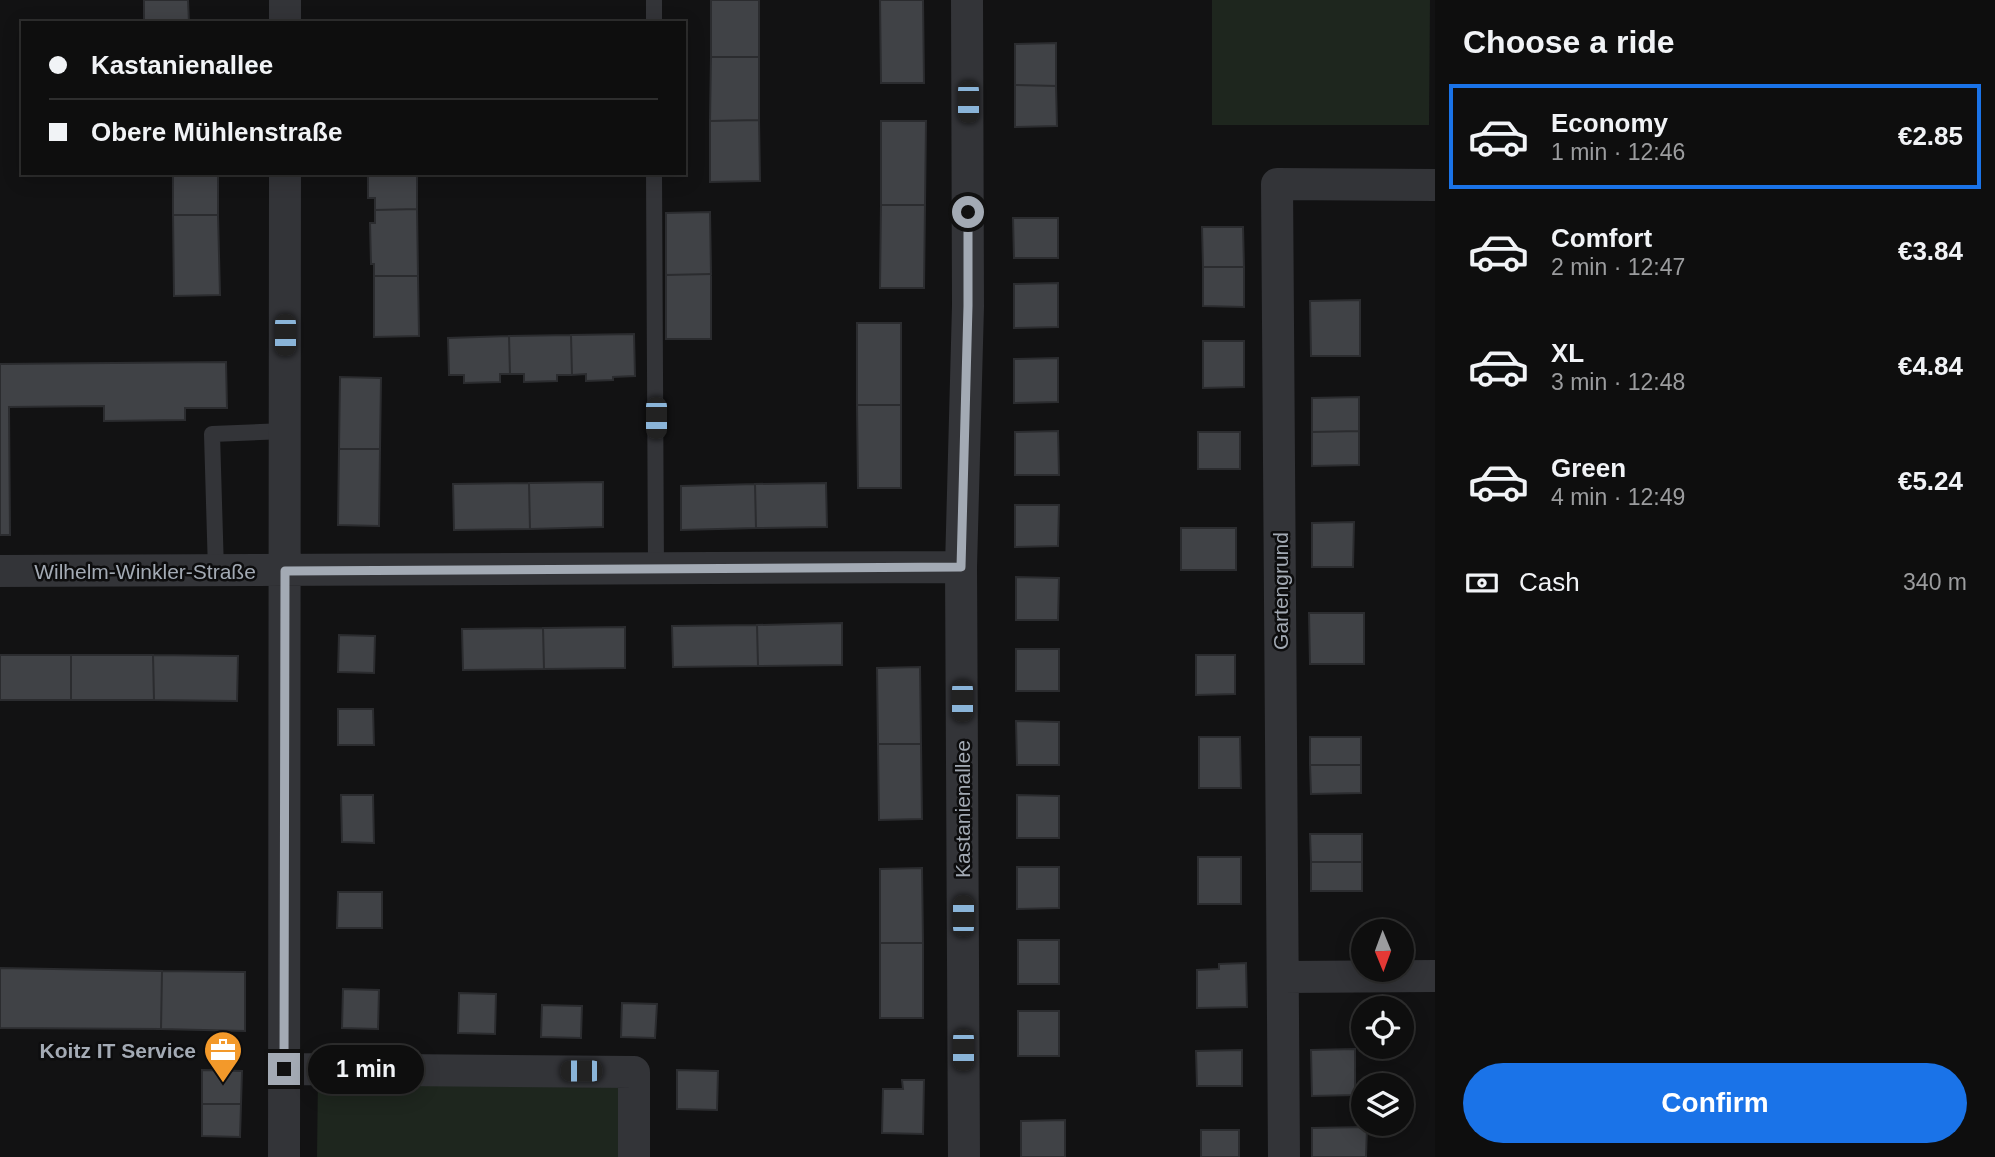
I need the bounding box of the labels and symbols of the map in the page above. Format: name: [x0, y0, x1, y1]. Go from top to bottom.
car: [958, 81, 979, 123]
route start: [952, 196, 984, 228]
car: [275, 314, 296, 356]
car: [646, 397, 667, 439]
street label: Gartengrund: [1269, 532, 1292, 650]
street label: Wilhelm-Winkler-Straße: [34, 560, 256, 583]
car: [952, 680, 973, 722]
street label: Kastanienallee: [951, 740, 974, 878]
car: [953, 895, 974, 937]
north arrow: [1351, 919, 1414, 982]
office icon: Koitz IT Service: [202, 1029, 244, 1084]
car: [953, 1029, 974, 1071]
place label: Koitz IT Service: [40, 1039, 196, 1062]
callout: 1 min: [308, 1044, 424, 1094]
route end: [268, 1053, 300, 1085]
car: [561, 1061, 603, 1082]

